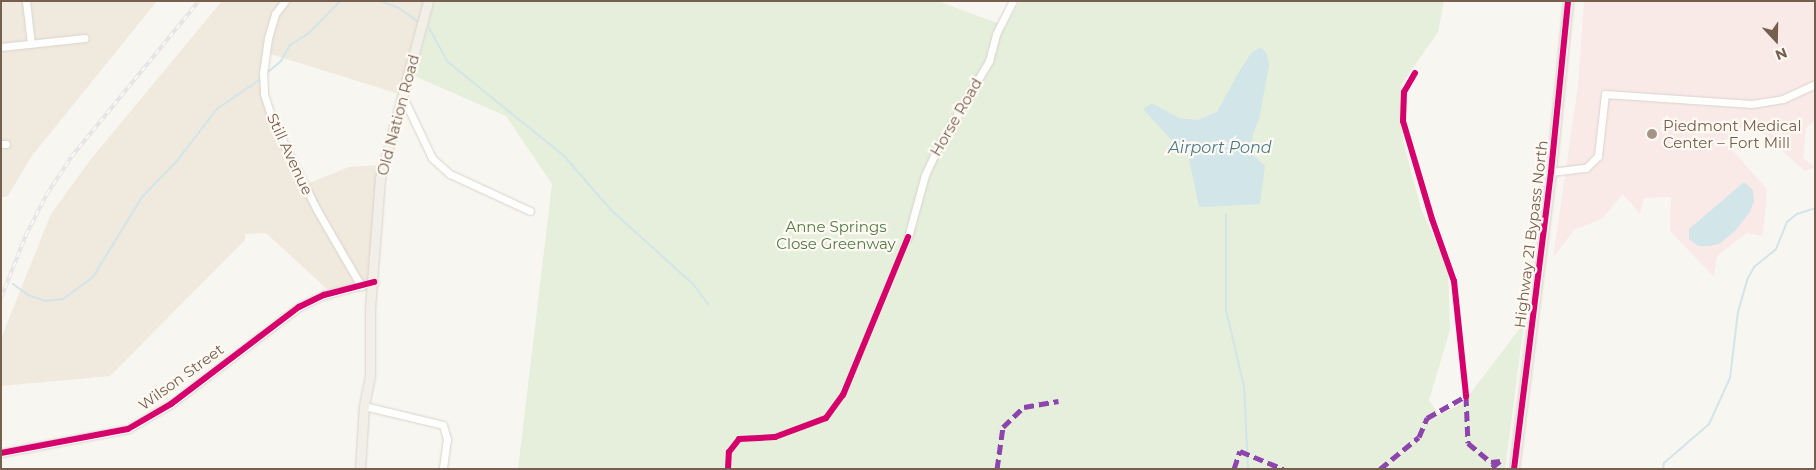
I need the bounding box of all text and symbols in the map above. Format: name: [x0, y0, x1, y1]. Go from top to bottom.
north arrow: [1751, 15, 1801, 65]
text: N: [1773, 44, 1790, 64]
street label: Old Nation Road: [373, 53, 423, 177]
street label: Horse Road: [926, 75, 986, 159]
street label: Still Avenue: [263, 110, 317, 198]
place label: Piedmont Medical Center – Fort Mill: [1663, 116, 1801, 151]
marker: Piedmont Medical Center – Fort Mill: [1645, 127, 1659, 141]
water label: Airport Pond: [1168, 138, 1272, 158]
street label: Highway 21 Bypass North: [1511, 139, 1551, 329]
park label: Anne Springs Close Greenway: [776, 217, 896, 252]
street label: Wilson Street: [135, 340, 227, 414]

